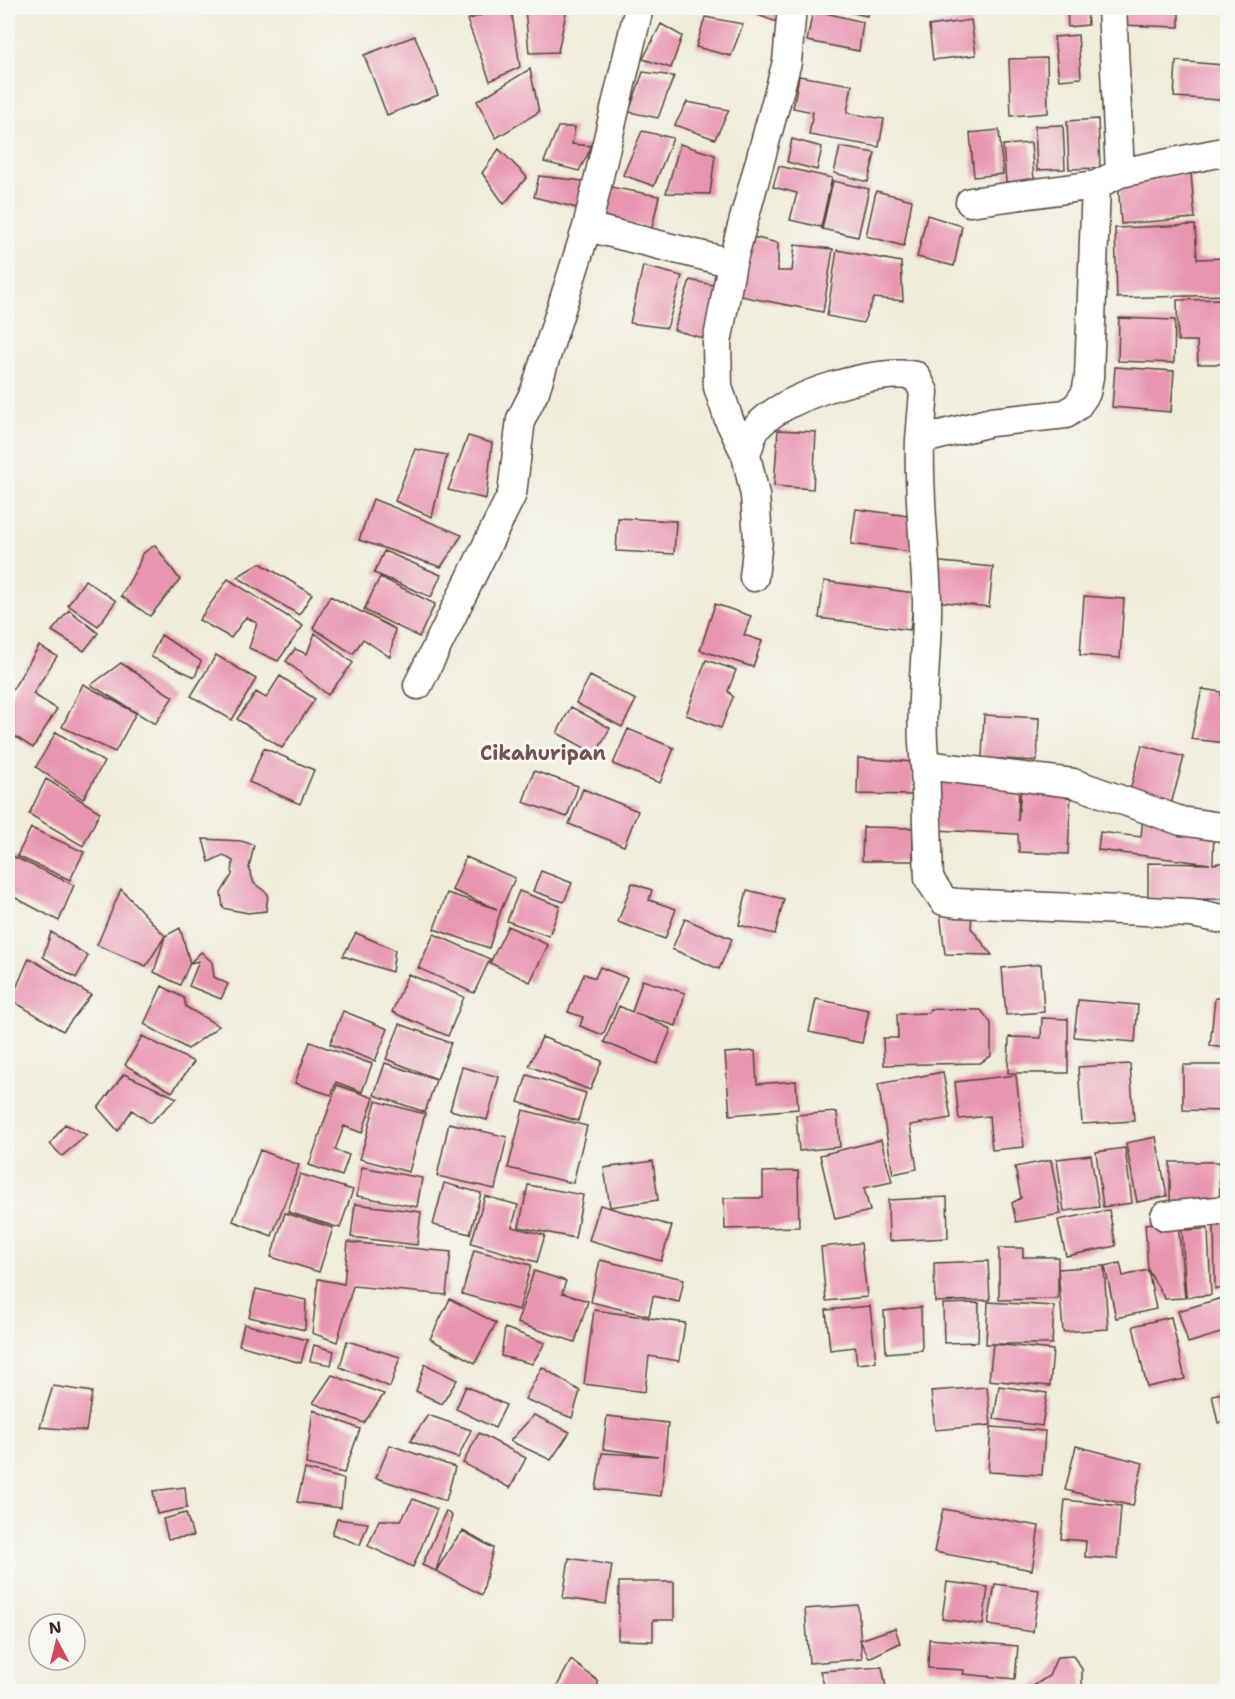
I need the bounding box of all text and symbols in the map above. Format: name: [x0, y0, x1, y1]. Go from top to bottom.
district label: Cikahuripan: [480, 740, 606, 766]
north arrow: [27, 1612, 87, 1672]
text: N: [48, 1616, 63, 1639]

